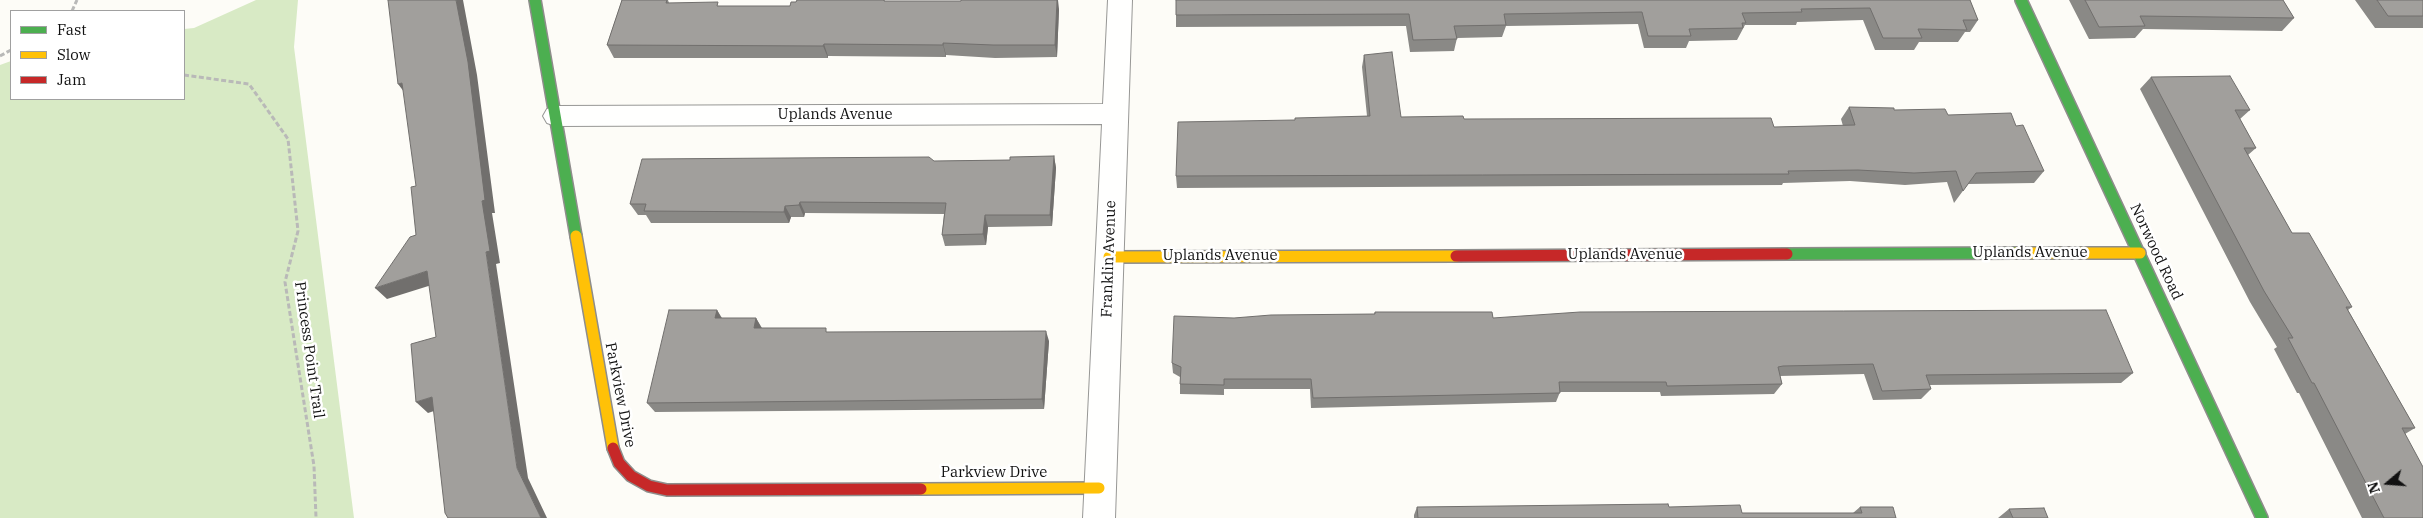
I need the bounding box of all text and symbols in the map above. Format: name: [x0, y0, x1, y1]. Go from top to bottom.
legend: [10, 10, 185, 100]
text: Fast: [57, 20, 87, 39]
text: Slow: [57, 45, 90, 64]
text: Jam: [57, 70, 86, 89]
street label: Uplands Avenue: [777, 106, 893, 124]
street label: Franklin Avenue: [1098, 200, 1120, 318]
street label: Norwood Road: [2126, 201, 2186, 303]
street label: Uplands Avenue: [1972, 244, 2088, 262]
street label: Uplands Avenue: [1567, 246, 1683, 264]
street label: Uplands Avenue: [1162, 247, 1278, 265]
street label: Princess Point Trail: [290, 280, 328, 420]
street label: Parkview Drive: [601, 341, 639, 449]
north arrow: [2363, 458, 2413, 508]
street label: Parkview Drive: [941, 464, 1047, 482]
text: N: [2363, 480, 2384, 496]

